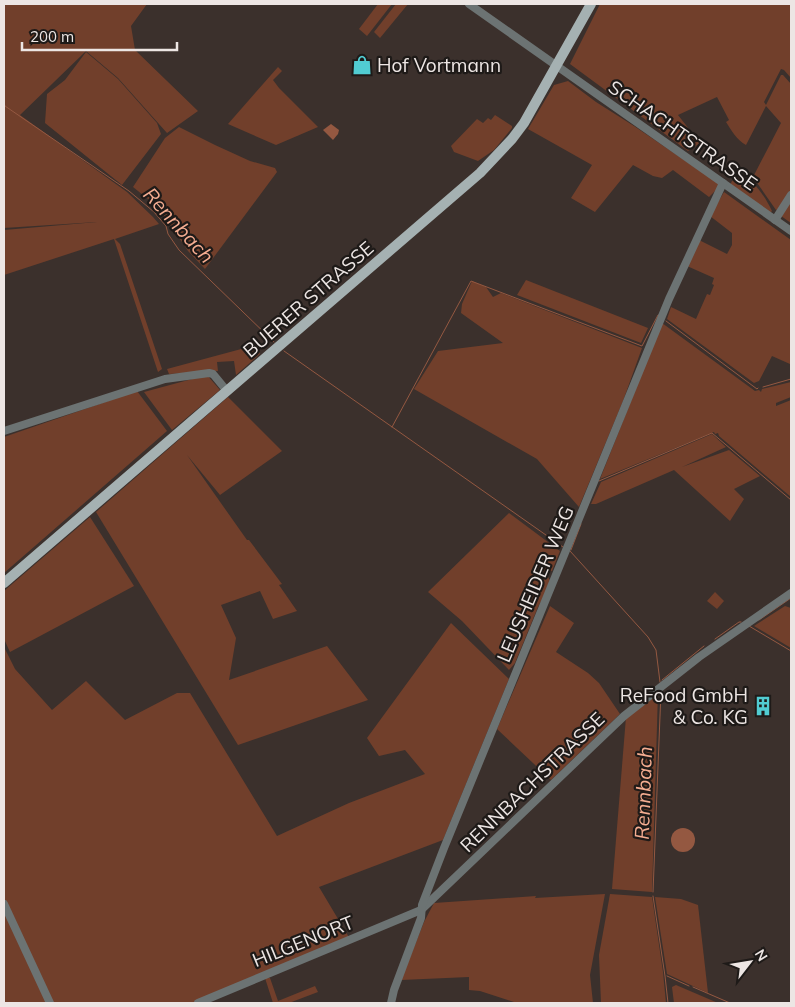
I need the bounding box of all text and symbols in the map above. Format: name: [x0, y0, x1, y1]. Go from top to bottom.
scale bar: [22, 20, 178, 52]
text: 200 m: [30, 27, 74, 46]
place label: Hof Vortmann: [377, 53, 501, 77]
shop icon: Hof Vortmann: [351, 54, 373, 76]
street label: SCHACHTSTRASSE: [604, 75, 762, 195]
water label: Rennbach: [138, 182, 220, 268]
street label: BUERER STRASSE: [238, 236, 378, 362]
street label: LEUSHEIDER WEG: [491, 502, 579, 666]
place label: ReFood GmbH & Co. KG: [620, 683, 748, 729]
building icon: ReFood GmbH & Co. KG: [752, 695, 774, 717]
street label: RENNBACHSTRASSE: [455, 707, 609, 857]
water label: Rennbach: [629, 746, 657, 840]
street label: HILGENORT: [249, 910, 358, 972]
north arrow: [725, 937, 775, 987]
text: N: [751, 946, 772, 964]

